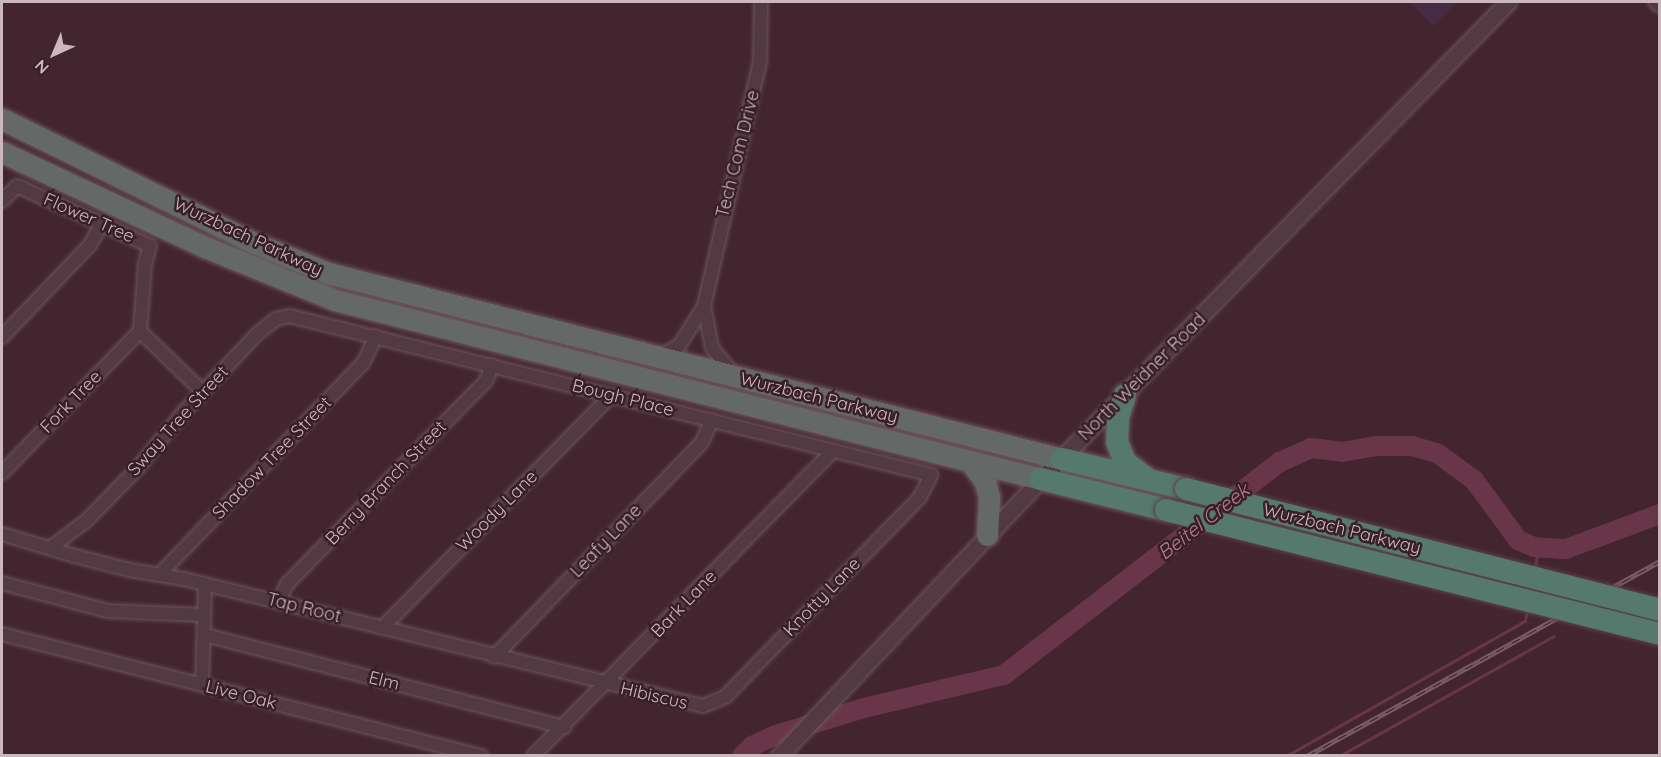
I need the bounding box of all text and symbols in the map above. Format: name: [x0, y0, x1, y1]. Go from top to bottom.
north arrow: [24, 24, 84, 84]
text: N: [30, 56, 53, 78]
street label: Tech Com Drive: [712, 88, 764, 220]
street label: Flower Tree: [40, 188, 138, 248]
street label: Wurzbach Parkway: [170, 193, 326, 281]
street label: North Weidner Road: [1074, 309, 1210, 445]
street label: Sway Tree Street: [123, 362, 233, 480]
street label: Fork Tree: [36, 366, 106, 438]
street label: Wurzbach Parkway: [738, 368, 900, 428]
street label: Bough Place: [570, 375, 676, 421]
street label: Shadow Tree Street: [208, 392, 336, 524]
street label: Berry Branch Street: [321, 416, 451, 550]
street label: Woody Lane: [452, 466, 542, 556]
water label: Beitel Creek: [1152, 478, 1254, 564]
street label: Wurzbach Parkway: [1261, 499, 1423, 559]
street label: Leafy Lane: [566, 500, 646, 582]
street label: Knotty Lane: [779, 553, 865, 641]
street label: Bark Lane: [647, 566, 721, 642]
street label: Tap Root: [265, 588, 343, 628]
street label: Elm: [366, 667, 402, 695]
street label: Live Oak: [203, 676, 279, 714]
street label: Hibiscus: [618, 678, 690, 714]

